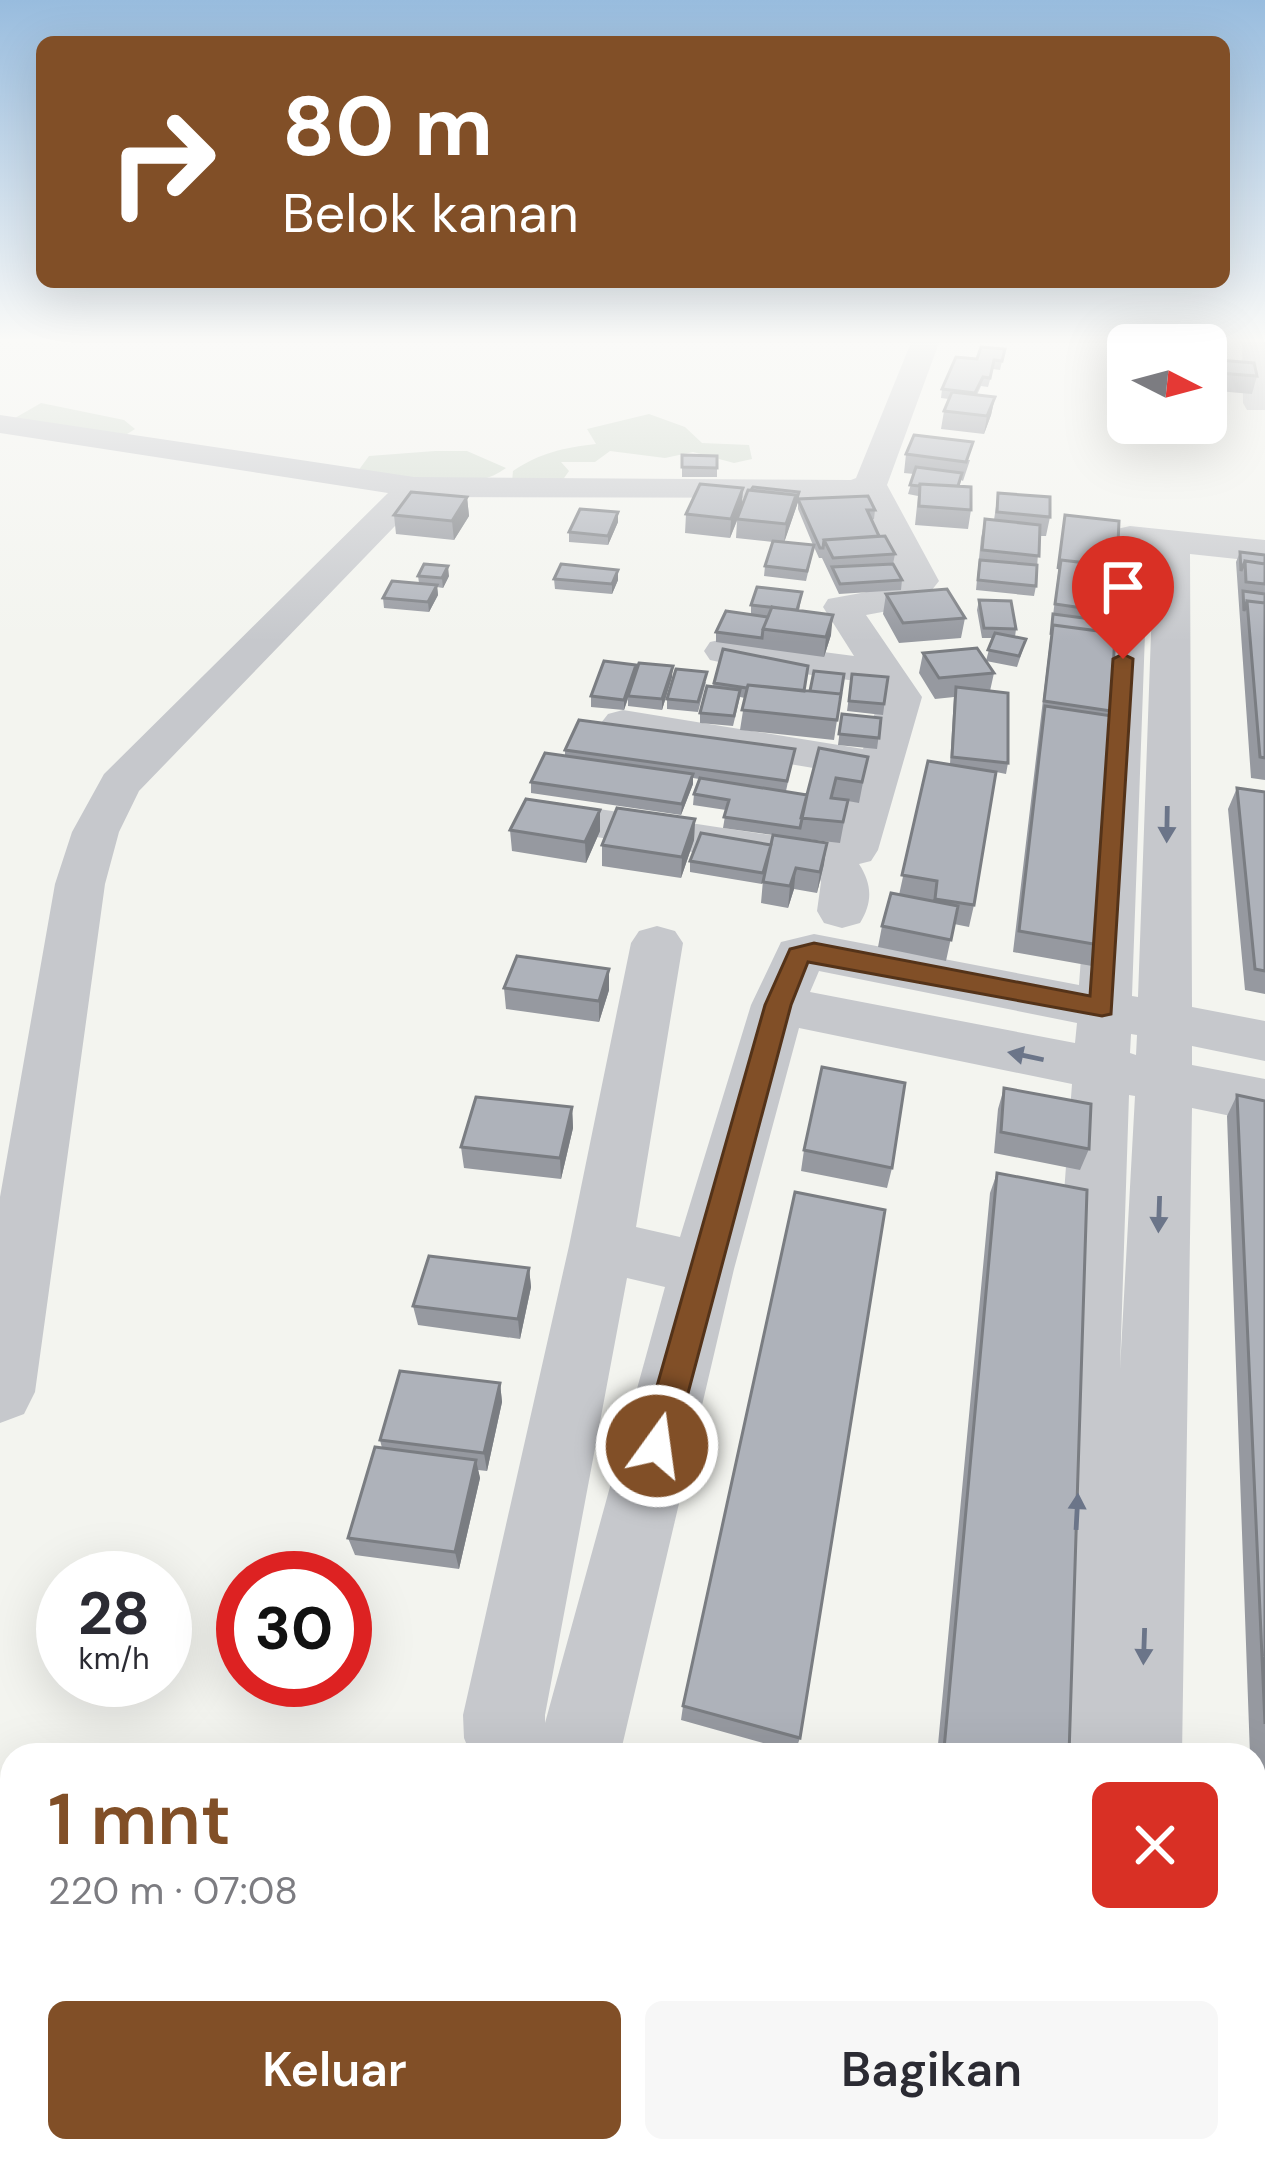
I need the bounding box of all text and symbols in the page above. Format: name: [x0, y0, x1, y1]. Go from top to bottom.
text: 80 m: [282, 72, 493, 181]
icon: right: [84, 84, 240, 240]
text: Belok kanan: [282, 178, 579, 249]
north arrow: [1107, 324, 1227, 444]
map controls: [1107, 324, 1227, 444]
pin: [1072, 536, 1174, 659]
icon: arrive: [1090, 554, 1156, 620]
one-way arrow: [1157, 806, 1177, 844]
one-way arrow: [1007, 1046, 1045, 1065]
one-way arrow: [1150, 1196, 1169, 1234]
position arrow: [594, 1383, 720, 1509]
one-way arrow: [1068, 1493, 1087, 1530]
speed limit sign: 30: [216, 1551, 372, 1707]
text: 28: [78, 1574, 150, 1653]
one-way arrow: [1134, 1628, 1153, 1666]
text: km/h: [79, 1639, 149, 1678]
text: 1 mnt: [48, 1773, 231, 1866]
button: close: [1092, 1782, 1218, 1908]
text: 220 m · 07:08: [48, 1865, 298, 1916]
button: Keluar: [48, 2001, 621, 2139]
button: Bagikan: [645, 2001, 1218, 2139]

